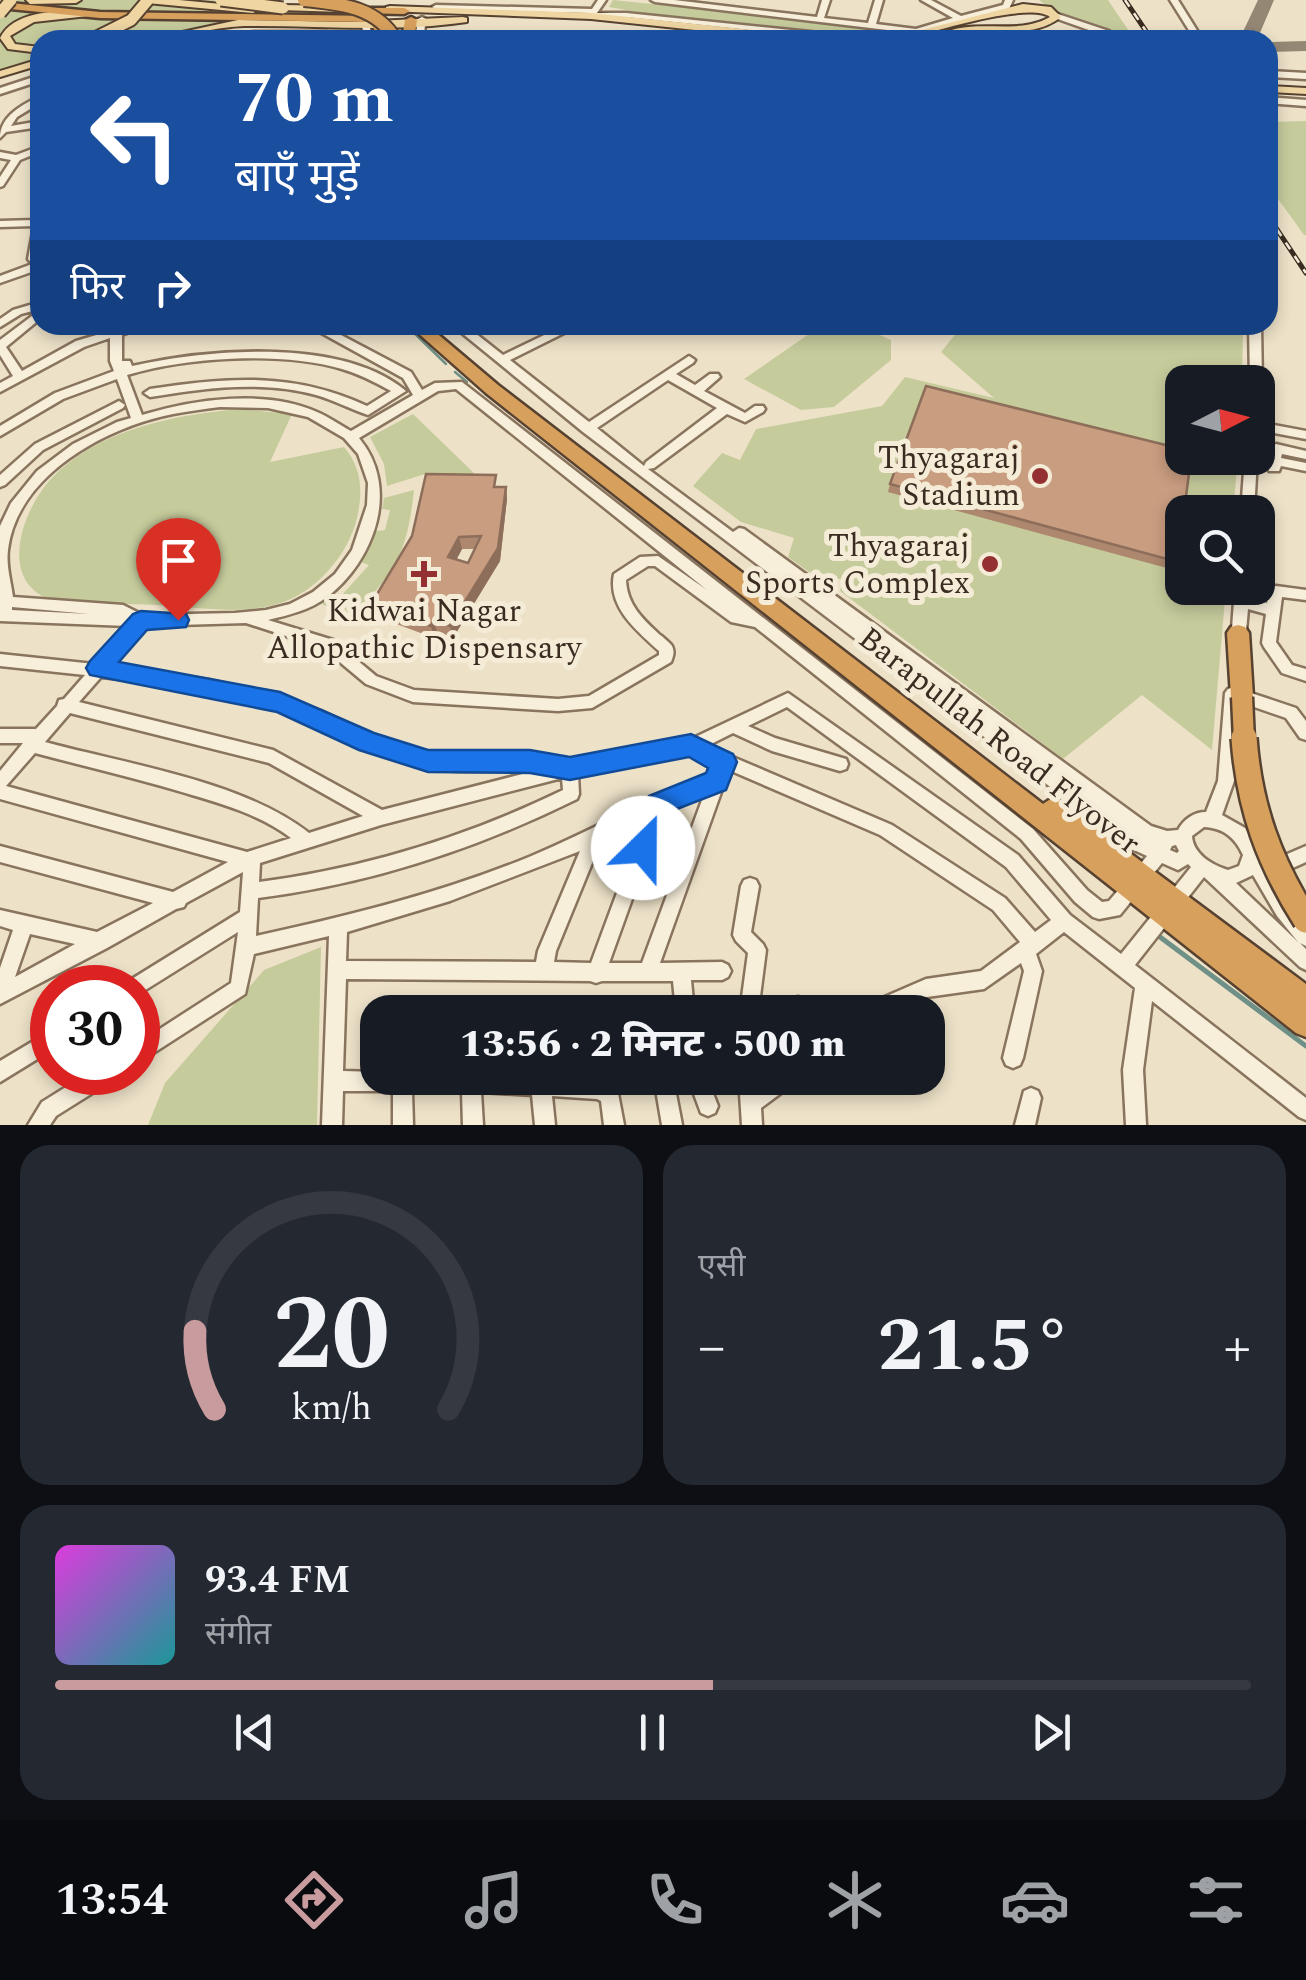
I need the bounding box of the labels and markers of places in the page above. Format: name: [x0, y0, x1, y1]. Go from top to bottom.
place label: Thyagaraj Stadium: [878, 434, 1020, 520]
marker: Thyagaraj Stadium: [1029, 465, 1051, 487]
pin: [136, 518, 221, 621]
place label: Thyagaraj Sports Complex: [745, 522, 970, 608]
marker: Thyagaraj Sports Complex: [979, 553, 1001, 575]
marker: Kidwai Nagar Allopathic Dispensary: [411, 561, 437, 587]
place label: Kidwai Nagar Allopathic Dispensary: [266, 587, 583, 673]

